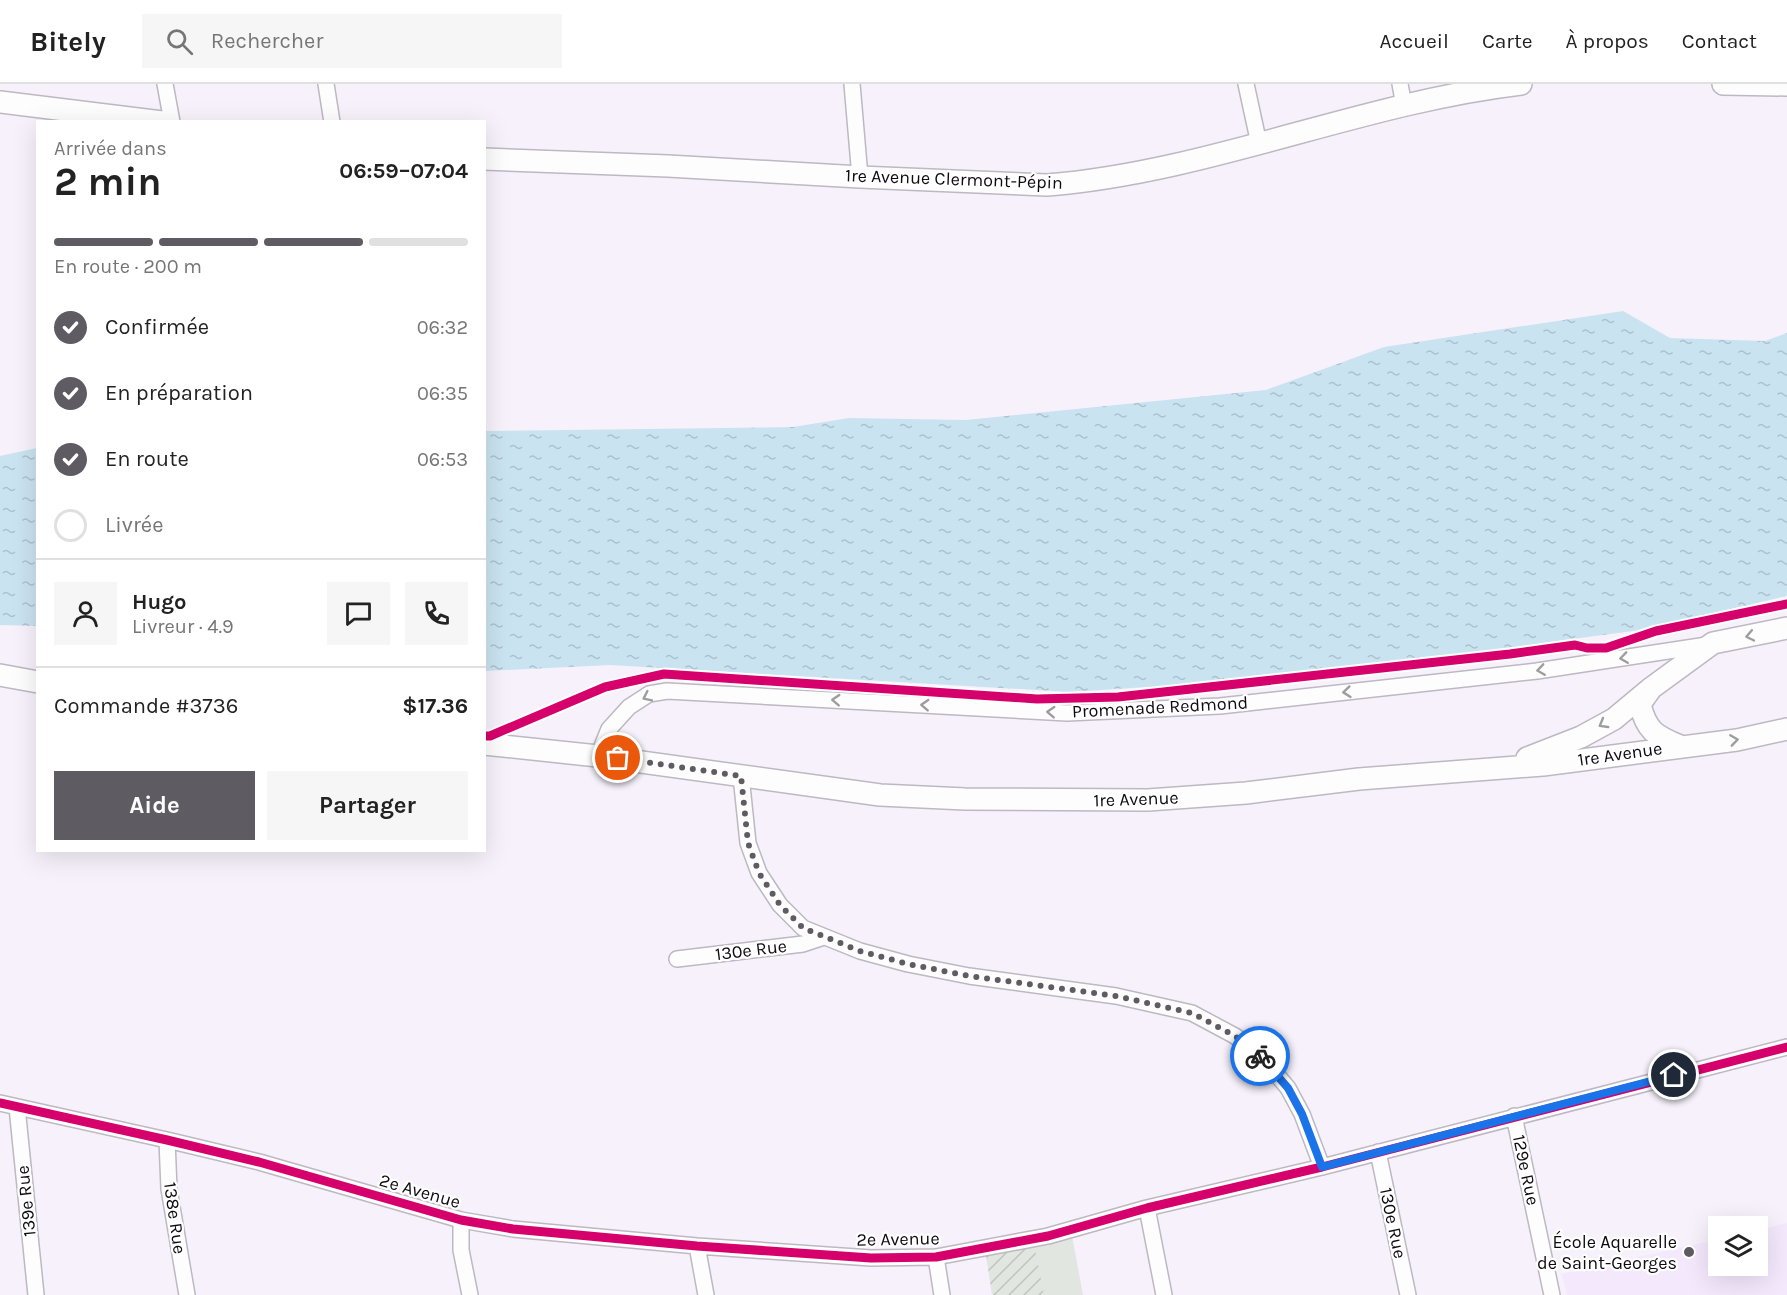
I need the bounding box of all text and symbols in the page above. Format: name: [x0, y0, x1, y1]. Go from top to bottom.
search box: [142, 14, 562, 68]
text: Bitely: [30, 25, 106, 58]
icon: search: [163, 25, 196, 58]
text: Rechercher: [211, 28, 323, 54]
text: Accueil: [1380, 29, 1449, 53]
text: Carte: [1482, 29, 1533, 53]
text: À propos: [1566, 29, 1649, 53]
text: Contact: [1682, 29, 1757, 53]
text: Arrivée dans: [54, 137, 167, 160]
text: 06:59–07:04: [339, 158, 468, 184]
text: 2 min: [54, 159, 162, 205]
street label: 1re Avenue Clermont-Pépin: [845, 164, 1063, 194]
text: En route · 200 m: [54, 255, 202, 278]
icon: check: [54, 311, 87, 344]
text: Confirmée: [105, 314, 209, 340]
text: 06:32: [417, 316, 468, 339]
icon: check: [54, 377, 87, 410]
text: En préparation: [105, 380, 253, 406]
text: 06:35: [417, 382, 468, 405]
icon: check: [54, 443, 87, 476]
text: En route: [105, 446, 189, 472]
text: 06:53: [417, 448, 468, 471]
text: Livrée: [105, 512, 163, 538]
button: person: [54, 582, 117, 645]
button: chat: [327, 582, 390, 645]
button: phone: [405, 582, 468, 645]
text: Hugo: [132, 589, 187, 615]
text: Livreur · 4.9: [132, 615, 234, 638]
one-way arrow: [1745, 629, 1755, 642]
one-way arrow: [1619, 651, 1629, 663]
one-way arrow: [1536, 663, 1545, 676]
one-way arrow: [1342, 685, 1351, 698]
one-way arrow: [642, 690, 653, 702]
street label: Promenade Redmond: [1071, 691, 1249, 723]
text: Commande #3736: [54, 693, 238, 719]
text: $17.36: [402, 693, 468, 719]
one-way arrow: [831, 694, 840, 707]
one-way arrow: [920, 699, 929, 712]
one-way arrow: [1046, 706, 1055, 719]
one-way arrow: [1599, 717, 1610, 729]
pin: [592, 732, 643, 783]
one-way arrow: [1729, 735, 1739, 747]
street label: 1re Avenue: [1576, 737, 1664, 771]
icon: bag: [601, 741, 634, 774]
button: Aide: [54, 771, 255, 840]
button: Partager: [267, 771, 468, 840]
street label: 1re Avenue: [1093, 787, 1179, 811]
street label: 130e Rue: [714, 935, 788, 965]
courier: [1230, 1026, 1290, 1086]
icon: bike: [1244, 1040, 1277, 1073]
pin: [1648, 1049, 1699, 1100]
icon: home: [1657, 1058, 1690, 1091]
street label: 129e Rue: [1508, 1133, 1544, 1207]
street label: 139e Rue: [11, 1164, 41, 1238]
street label: 2e Avenue: [377, 1169, 463, 1213]
street label: 138e Rue: [159, 1181, 191, 1255]
street label: 130e Rue: [1375, 1186, 1411, 1260]
map controls: [1708, 1216, 1768, 1276]
button: layers: [1708, 1216, 1768, 1276]
street label: 2e Avenue: [856, 1227, 940, 1251]
place label: École Aquarelle de Saint-Georges: [1537, 1230, 1677, 1274]
marker: École Aquarelle de Saint-Georges: [1682, 1245, 1696, 1259]

